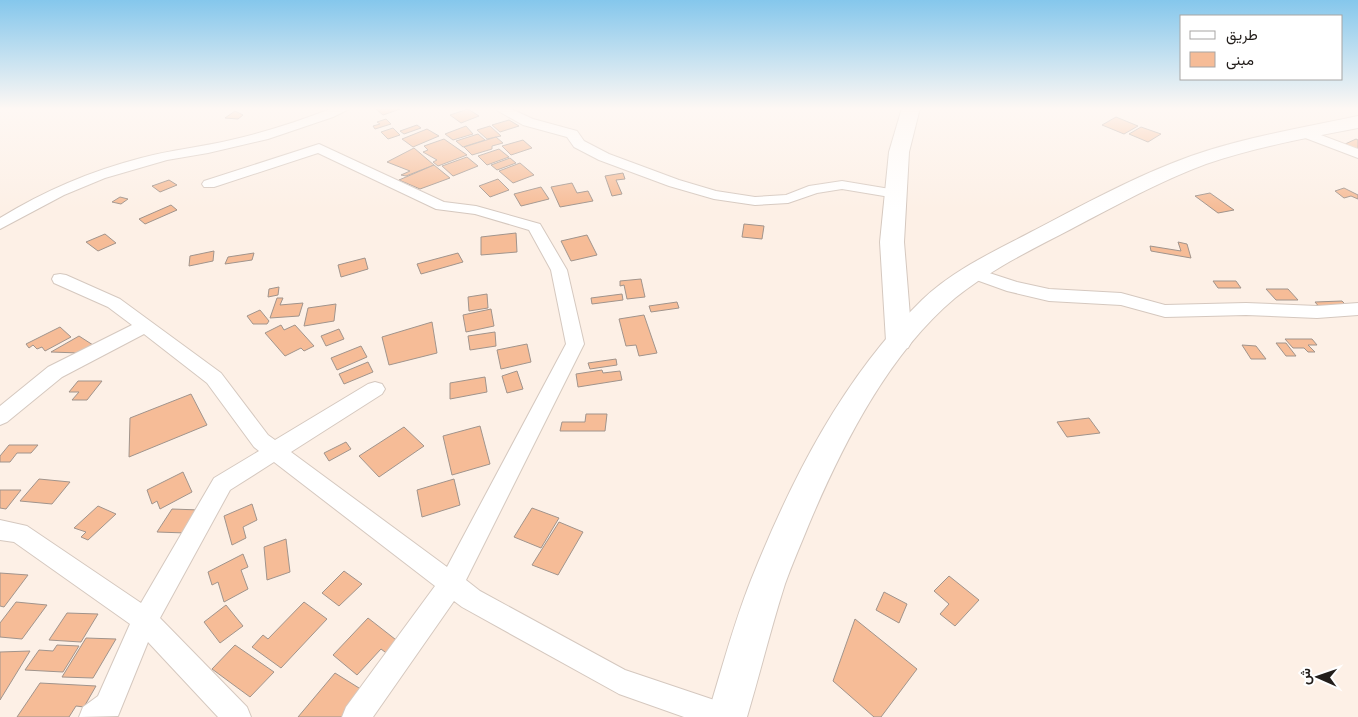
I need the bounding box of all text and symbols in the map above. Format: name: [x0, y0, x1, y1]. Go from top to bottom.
legend: [1180, 15, 1343, 80]
text: طريق: [1226, 24, 1258, 46]
text: مبنى: [1226, 49, 1254, 71]
north arrow: [1293, 652, 1343, 702]
text: ش: [1295, 668, 1315, 685]

